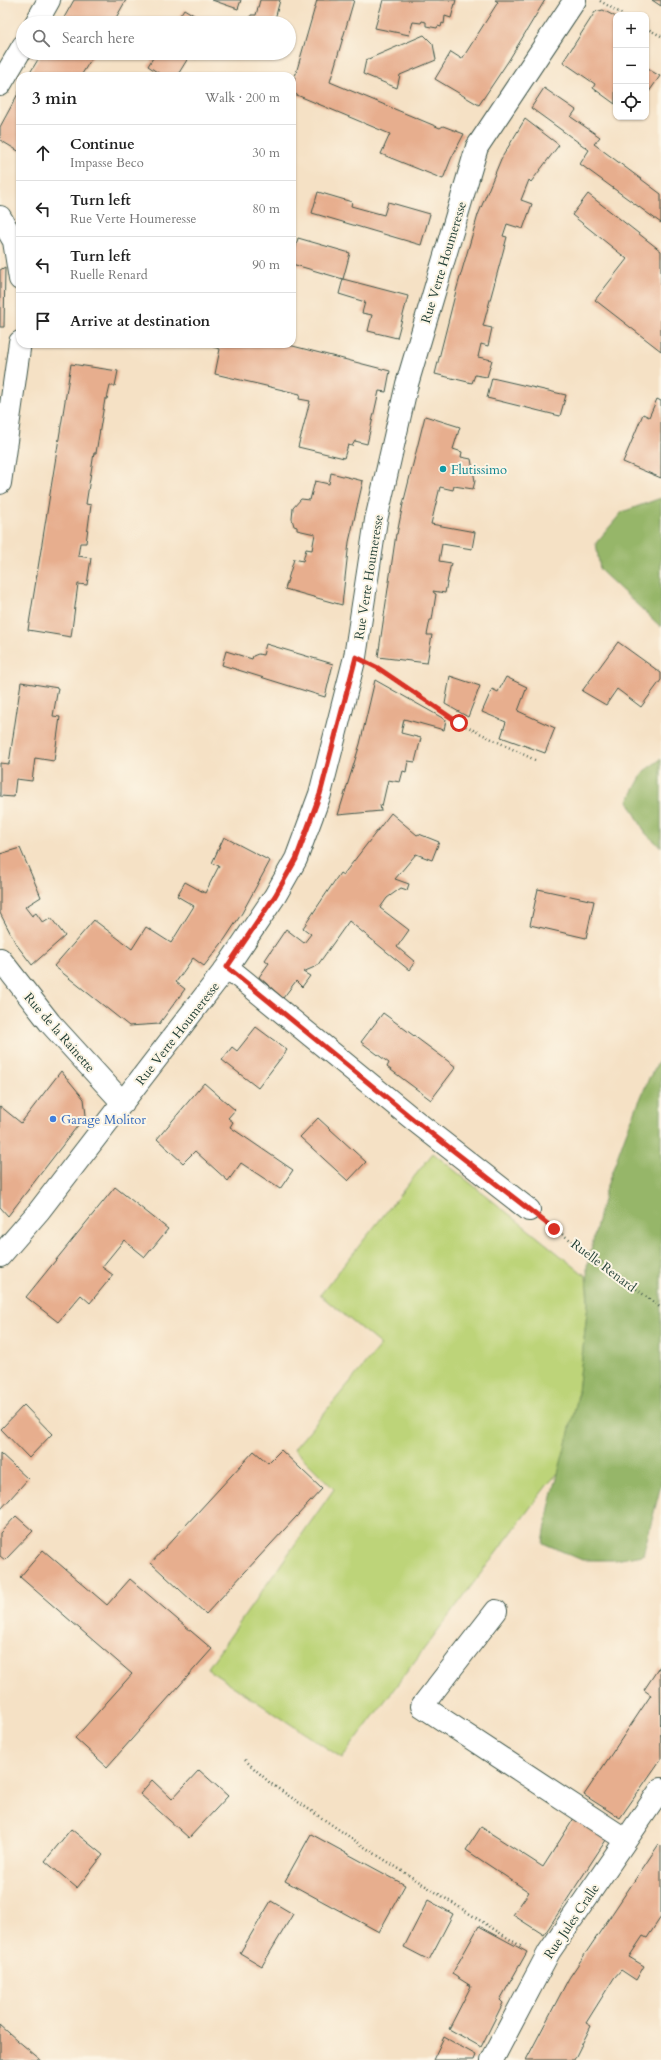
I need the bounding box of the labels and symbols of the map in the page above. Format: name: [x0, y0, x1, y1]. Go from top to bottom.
street label: Rue Verte Houmeresse: [417, 199, 471, 325]
place label: Flutissimo: [451, 461, 507, 479]
marker: Flutissimo: [438, 464, 448, 474]
street label: Rue Verte Houmeresse: [350, 513, 388, 641]
route start: [450, 714, 468, 732]
street label: Rue Verte Houmeresse: [132, 978, 224, 1089]
street label: Rue de la Rainette: [20, 989, 99, 1076]
place label: Garage Molitor: [61, 1111, 146, 1129]
marker: Garage Molitor: [48, 1114, 58, 1124]
route end: [545, 1220, 563, 1238]
street label: Ruelle Renard: [567, 1235, 640, 1296]
street label: Rue Jules Cralle: [540, 1880, 604, 1963]

